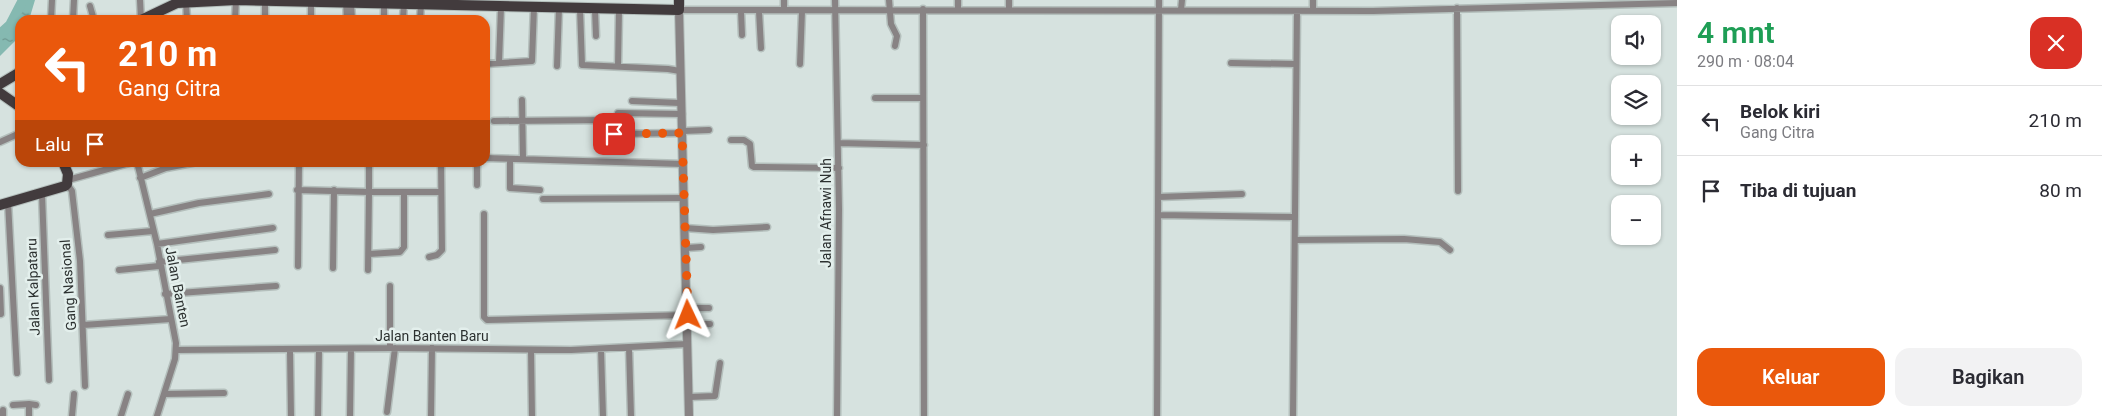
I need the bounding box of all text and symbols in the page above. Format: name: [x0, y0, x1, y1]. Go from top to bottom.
map controls: [1611, 15, 1661, 245]
button: sound: [1611, 15, 1661, 65]
text: 4 mnt: [1697, 15, 1775, 50]
button: close: [2030, 17, 2082, 69]
text: 210 m: [118, 34, 217, 75]
icon: left: [35, 35, 100, 100]
text: 290 m · 08:04: [1697, 52, 1794, 71]
button: layers: [1611, 75, 1661, 125]
text: Gang Citra: [118, 76, 221, 101]
text: Belok kiri: [1740, 100, 1820, 123]
icon: left: [1697, 107, 1725, 135]
text: 210 m: [2029, 109, 2082, 132]
pin: [593, 113, 635, 155]
icon: arrive: [600, 120, 628, 148]
text: Gang Citra: [1740, 123, 1815, 142]
icon: arrive: [81, 130, 109, 158]
text: Lalu: [35, 133, 71, 156]
button: +: [1611, 135, 1661, 185]
street label: Jalan Afnawi Nuh: [818, 158, 834, 268]
icon: arrive: [1697, 177, 1725, 205]
text: Tiba di tujuan: [1740, 179, 1856, 202]
text: 80 m: [2039, 179, 2082, 202]
button: −: [1611, 195, 1661, 245]
street label: Jalan Kalpataru: [23, 238, 43, 336]
street label: Gang Nasional: [57, 239, 79, 331]
street label: Jalan Banten: [162, 246, 194, 328]
position arrow: [661, 288, 713, 340]
street label: Jalan Banten Baru: [375, 328, 489, 344]
button: Keluar: [1697, 348, 1885, 406]
button: Bagikan: [1895, 348, 2082, 406]

